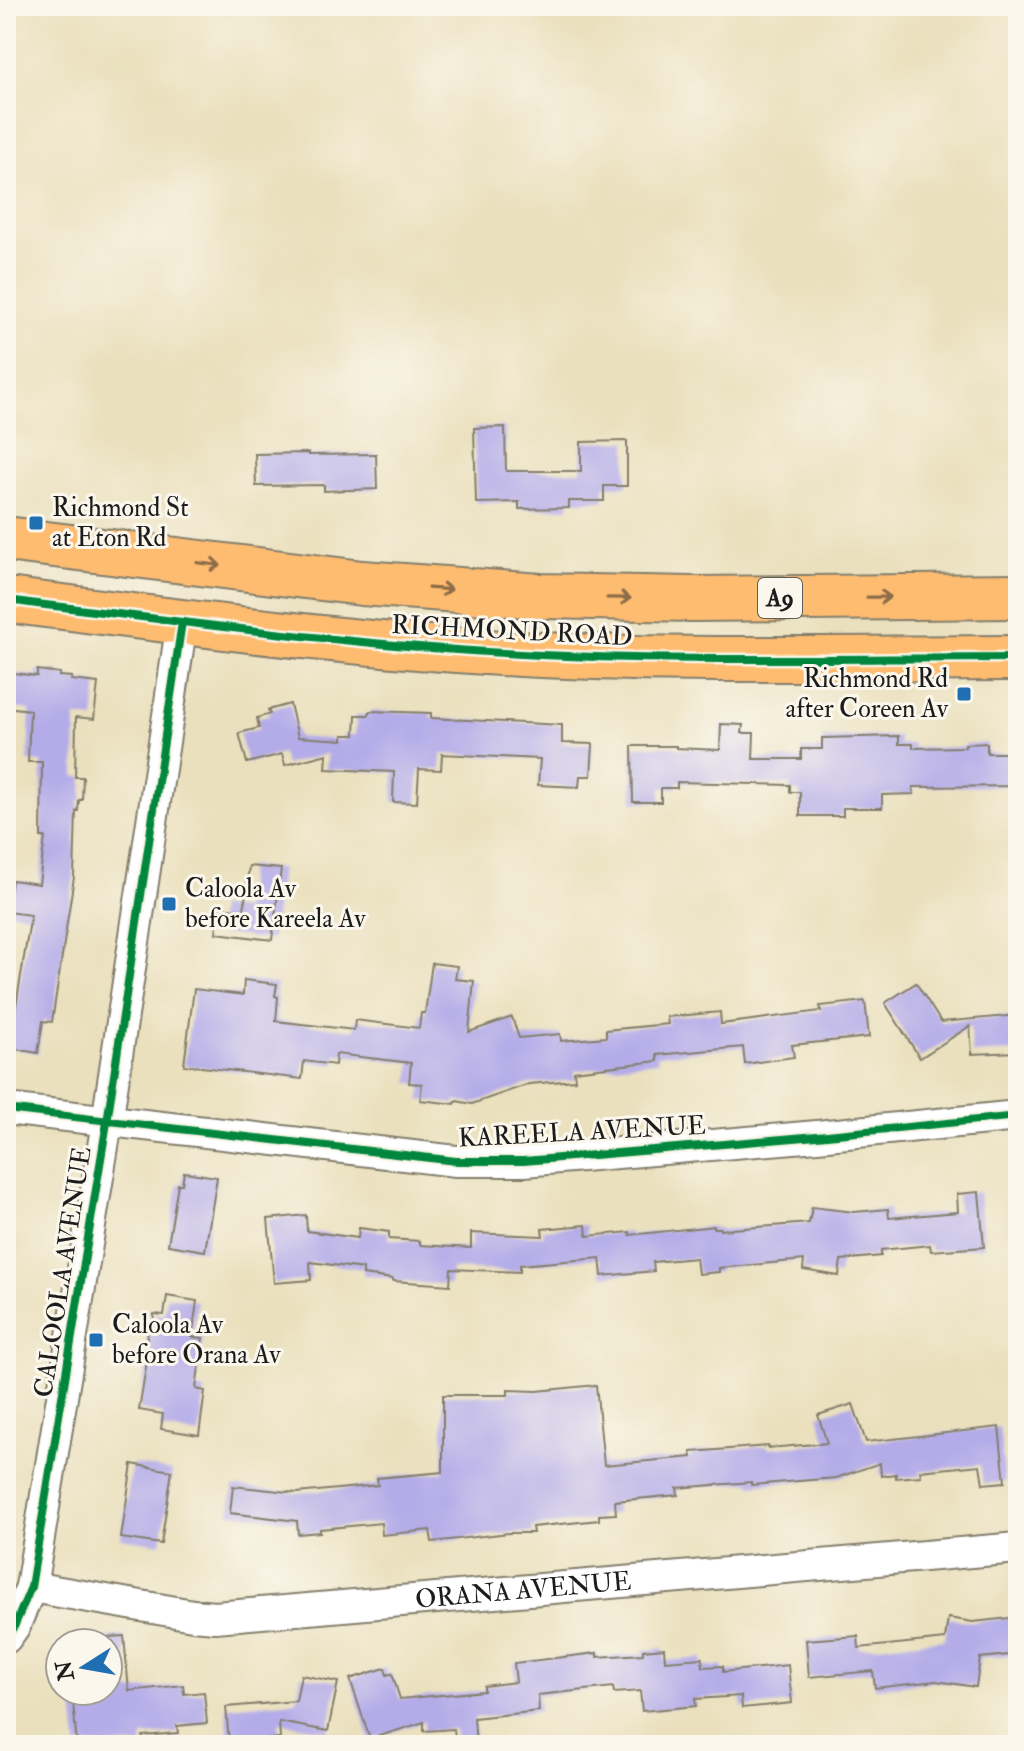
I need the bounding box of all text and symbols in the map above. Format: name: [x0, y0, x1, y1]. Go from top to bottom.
place label: Richmond St at Eton Rd: [52, 492, 189, 554]
marker: Richmond St at Eton Rd: [27, 514, 45, 532]
one-way arrow: [195, 557, 221, 572]
road number: A9: [758, 578, 802, 618]
one-way arrow: [426, 581, 453, 596]
one-way arrow: [605, 590, 632, 606]
one-way arrow: [865, 590, 892, 605]
street label: RICHMOND ROAD: [391, 609, 633, 653]
place label: Richmond Rd after Coreen Av: [786, 663, 949, 725]
marker: Richmond Rd after Coreen Av: [955, 685, 973, 703]
place label: Caloola Av before Kareela Av: [185, 873, 366, 935]
marker: Caloola Av before Kareela Av: [160, 895, 178, 913]
street label: KAREELA AVENUE: [457, 1110, 707, 1154]
street label: CALOOLA AVENUE: [27, 1144, 99, 1400]
place label: Caloola Av before Orana Av: [112, 1309, 281, 1371]
marker: Caloola Av before Orana Av: [87, 1331, 105, 1349]
street label: ORANA AVENUE: [414, 1565, 633, 1616]
north arrow: [44, 1627, 124, 1707]
text: N: [50, 1658, 81, 1684]

